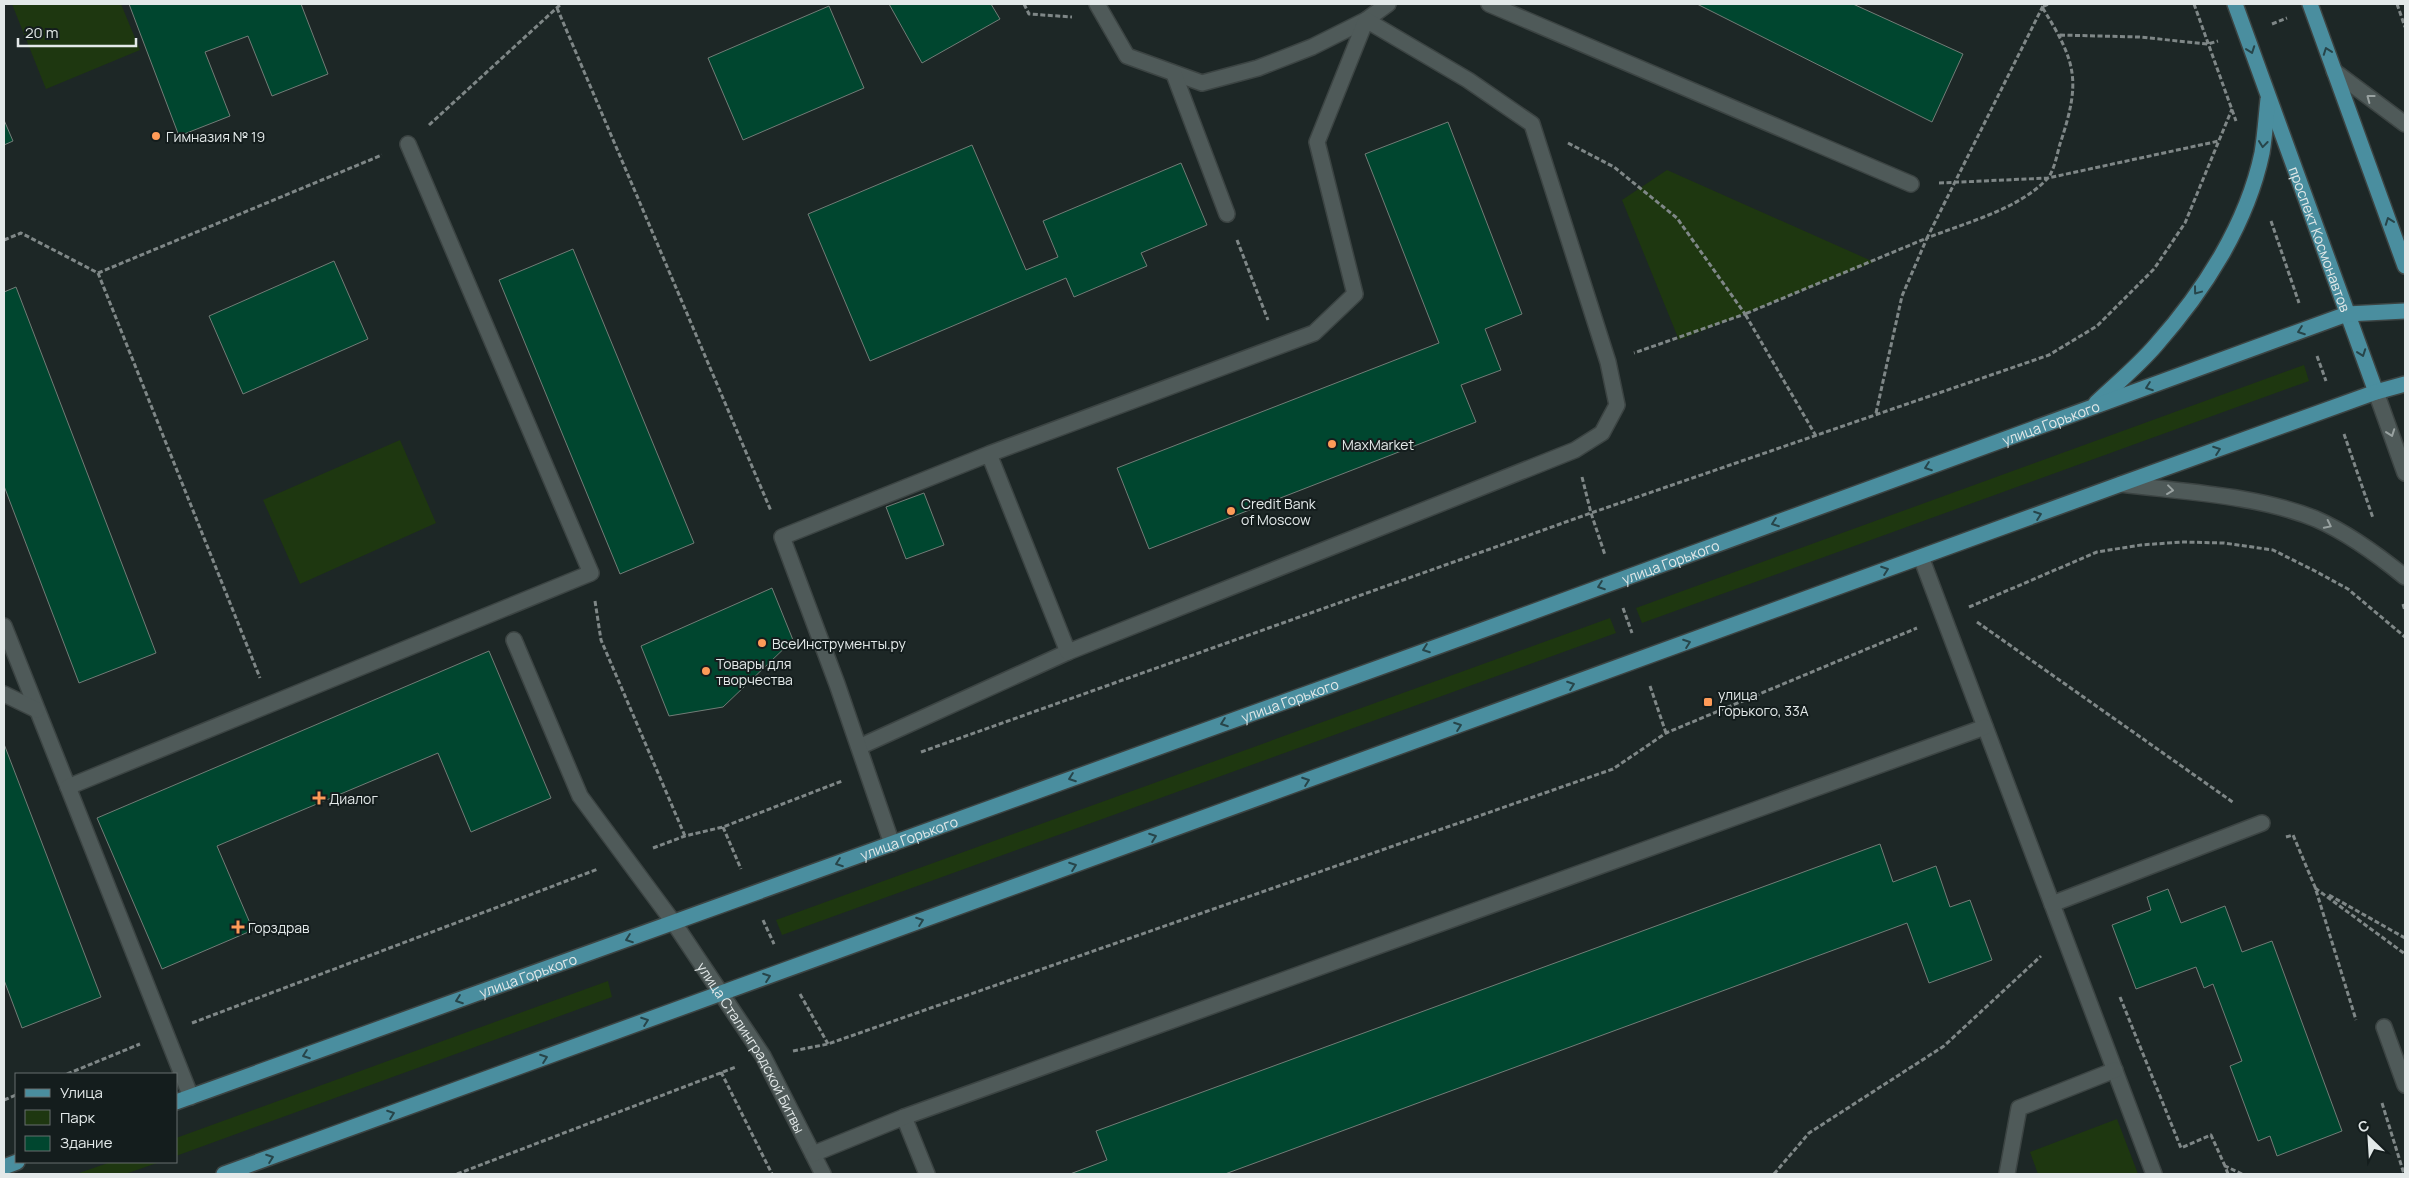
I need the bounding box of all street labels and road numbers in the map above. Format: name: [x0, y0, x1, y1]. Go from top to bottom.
street label: проспект Космонавтов: [2285, 164, 2356, 315]
street label: улица Горького: [1999, 396, 2102, 449]
street label: улица Горького: [1619, 535, 1722, 588]
street label: улица Горького: [1238, 674, 1341, 726]
street label: улица Горького: [857, 811, 960, 864]
street label: улица Горького: [476, 949, 579, 1001]
street label: улица Сталинградской Битвы: [693, 958, 810, 1136]

